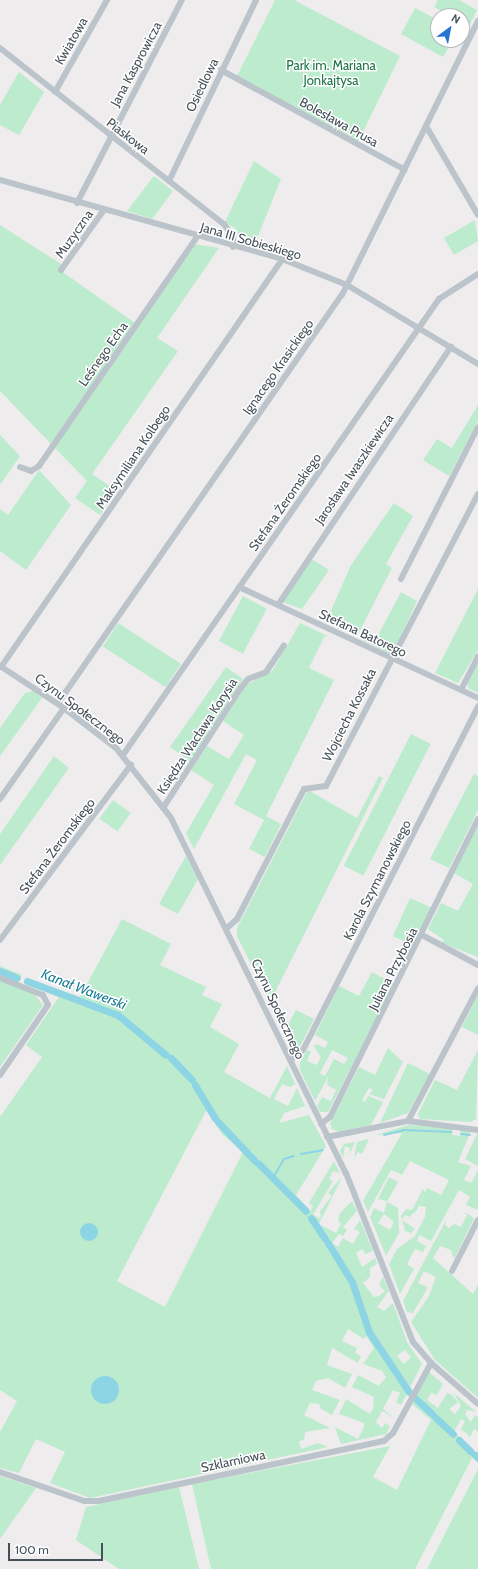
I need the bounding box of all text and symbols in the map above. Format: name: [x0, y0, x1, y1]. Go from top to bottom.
north arrow: [430, 8, 470, 48]
text: N: [449, 11, 463, 27]
street label: Kwiatowa: [51, 15, 91, 67]
street label: Jana Kasprowicza: [107, 19, 165, 109]
street label: Osiedlowa: [182, 56, 222, 114]
park label: Park im. Mariana Jonkajtysa: [286, 58, 376, 89]
street label: Bolesława Prusa: [297, 94, 381, 150]
street label: Piaskowa: [104, 114, 152, 158]
street label: Muzyczna: [52, 207, 96, 261]
street label: Jana III Sobieskiego: [199, 219, 303, 263]
street label: Ignacego Krasickiego: [239, 316, 317, 418]
street label: Leśnego Echa: [75, 319, 131, 389]
street label: Maksymiliana Kolbego: [92, 402, 174, 512]
street label: Jarosława Iwaszkiewicza: [311, 411, 397, 527]
street label: Stefana Żeromskiego: [245, 450, 325, 554]
street label: Stefana Batorego: [317, 606, 409, 660]
street label: Wojciecha Kossaka: [319, 666, 379, 764]
street label: Czynu Społecznego: [32, 670, 128, 748]
street label: Księdza Wacława Korysia: [154, 675, 240, 797]
street label: Stefana Żeromskiego: [16, 795, 98, 897]
street label: Karola Szymanowskiego: [340, 817, 414, 943]
street label: Juliana Przybosia: [365, 925, 421, 1013]
street label: Czynu Społecznego: [248, 956, 308, 1062]
water label: Kanał Wawerski: [39, 965, 129, 1013]
street label: Szklarniowa: [199, 1447, 267, 1475]
scale bar: [10, 1535, 105, 1561]
text: 100 m: [15, 1542, 49, 1557]

